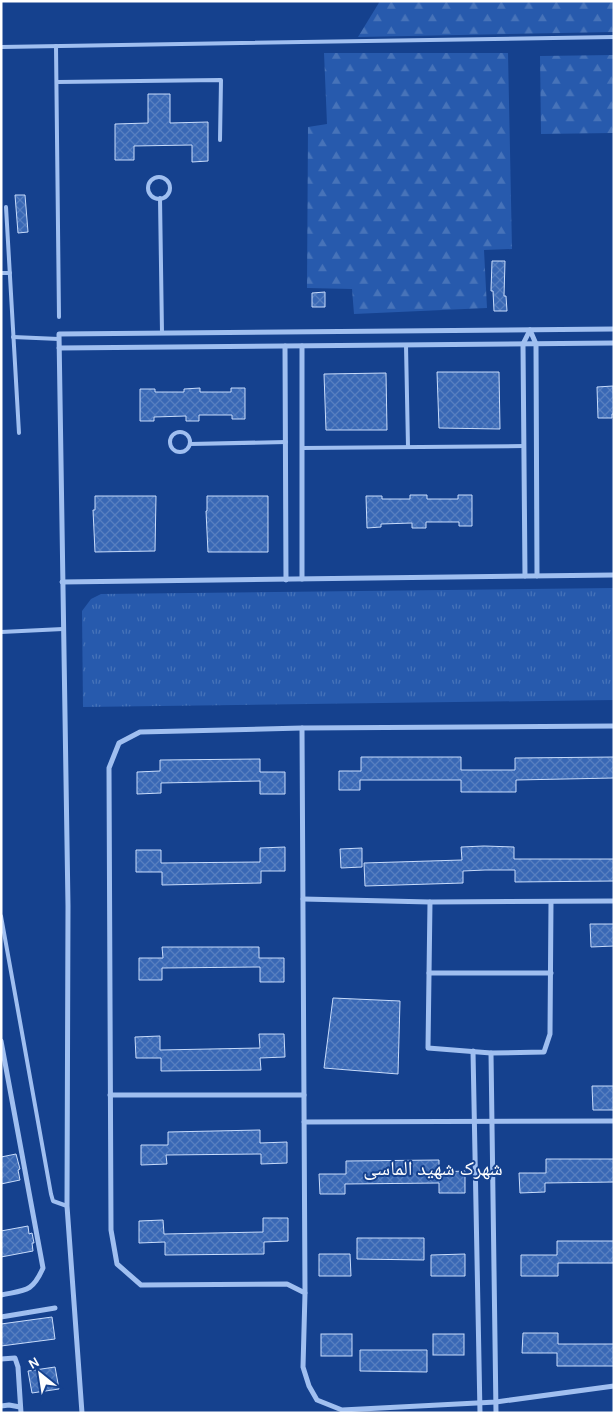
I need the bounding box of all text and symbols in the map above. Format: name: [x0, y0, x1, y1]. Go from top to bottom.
district label: شهرک شهید الماسی: [363, 1157, 503, 1180]
north arrow: [15, 1349, 65, 1399]
text: N: [25, 1353, 42, 1373]

